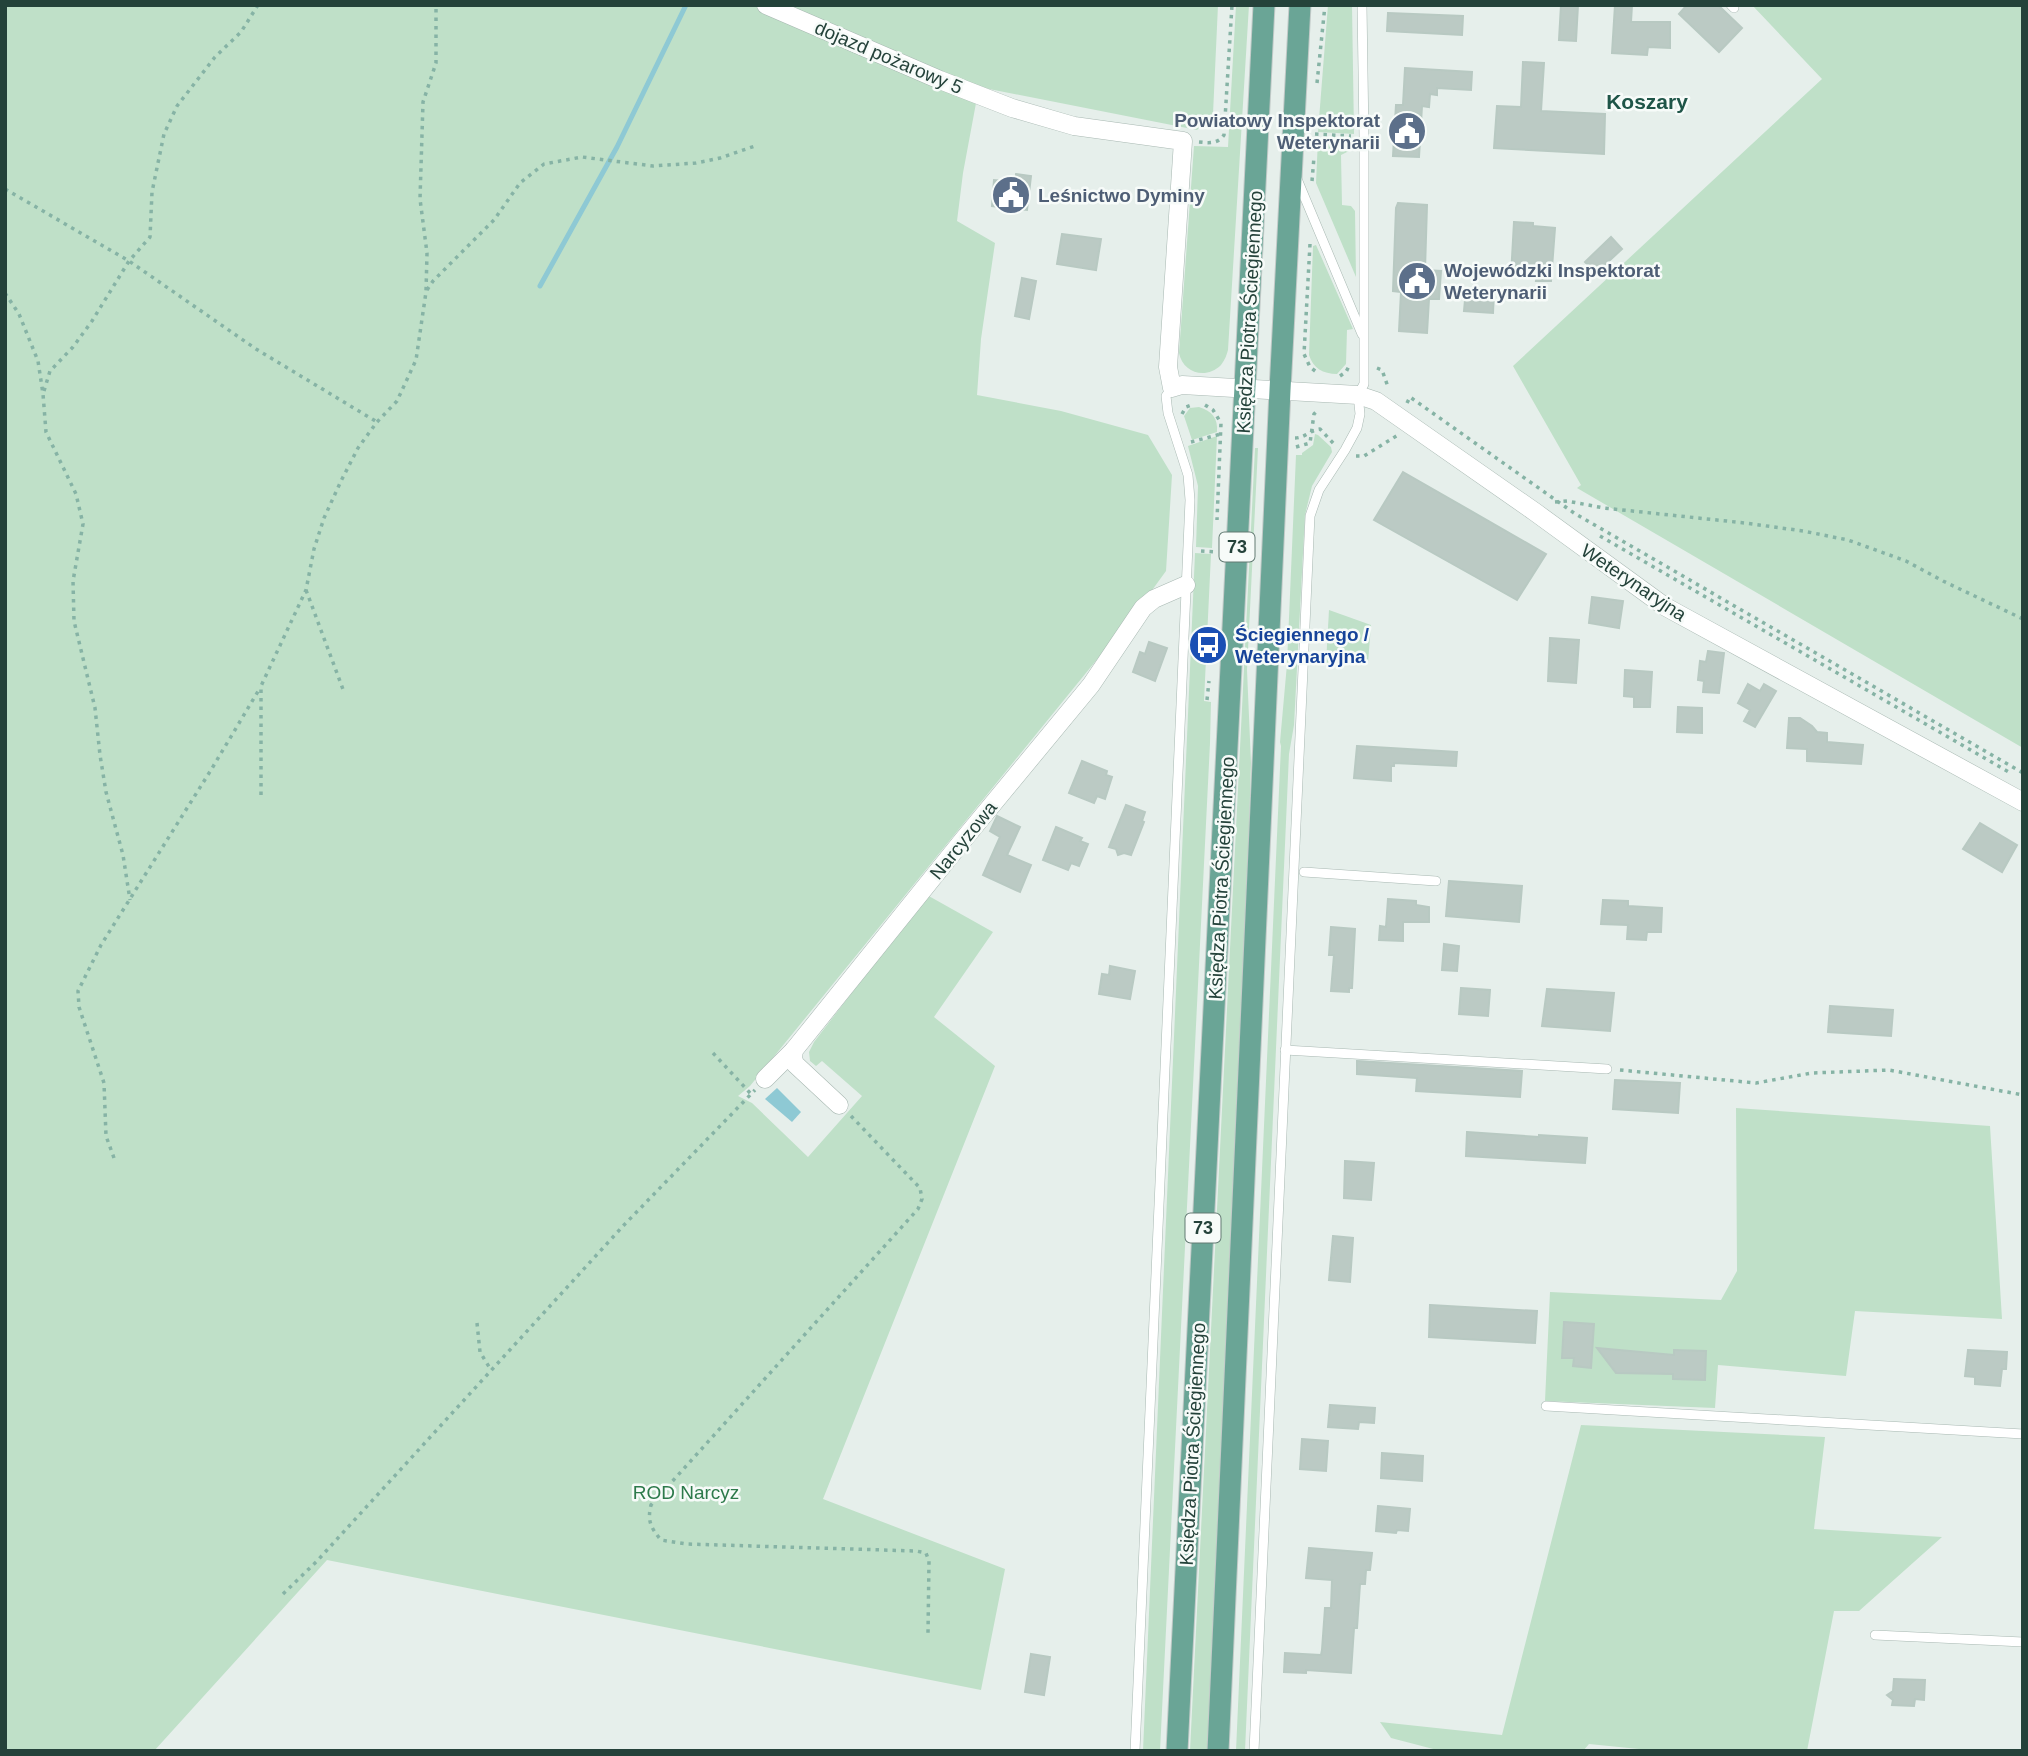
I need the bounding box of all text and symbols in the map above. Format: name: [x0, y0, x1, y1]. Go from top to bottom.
street label: dojazd pożarowy 5: [812, 17, 966, 98]
district label: Koszary: [1606, 90, 1688, 113]
place label: Powiatowy Inspektorat Weterynarii: [1174, 110, 1381, 153]
public building icon: Powiatowy Inspektorat Weterynarii: [1386, 110, 1428, 152]
public building icon: Leśnictwo Dyminy: [990, 174, 1032, 216]
place label: Leśnictwo Dyminy: [1038, 185, 1205, 206]
street label: Księdza Piotra Ściegiennego: [1233, 190, 1266, 434]
public building icon: Wojewódzki Inspektorat Weterynarii: [1396, 260, 1438, 302]
place label: Wojewódzki Inspektorat Weterynarii: [1444, 260, 1661, 303]
road number: 73: [1220, 532, 1254, 562]
street label: Weterynaryjna: [1577, 540, 1691, 626]
bus stop icon: Ściegiennego / Weterynaryjna: [1187, 624, 1229, 666]
place label: Ściegiennego / Weterynaryjna: [1235, 624, 1370, 667]
street label: Księdza Piotra Ściegiennego: [1205, 756, 1238, 1000]
street label: Narcyzowa: [926, 797, 1001, 883]
road number: 73: [1186, 1213, 1220, 1242]
street label: Księdza Piotra Ściegiennego: [1176, 1322, 1209, 1566]
park label: ROD Narcyz: [633, 1482, 739, 1503]

